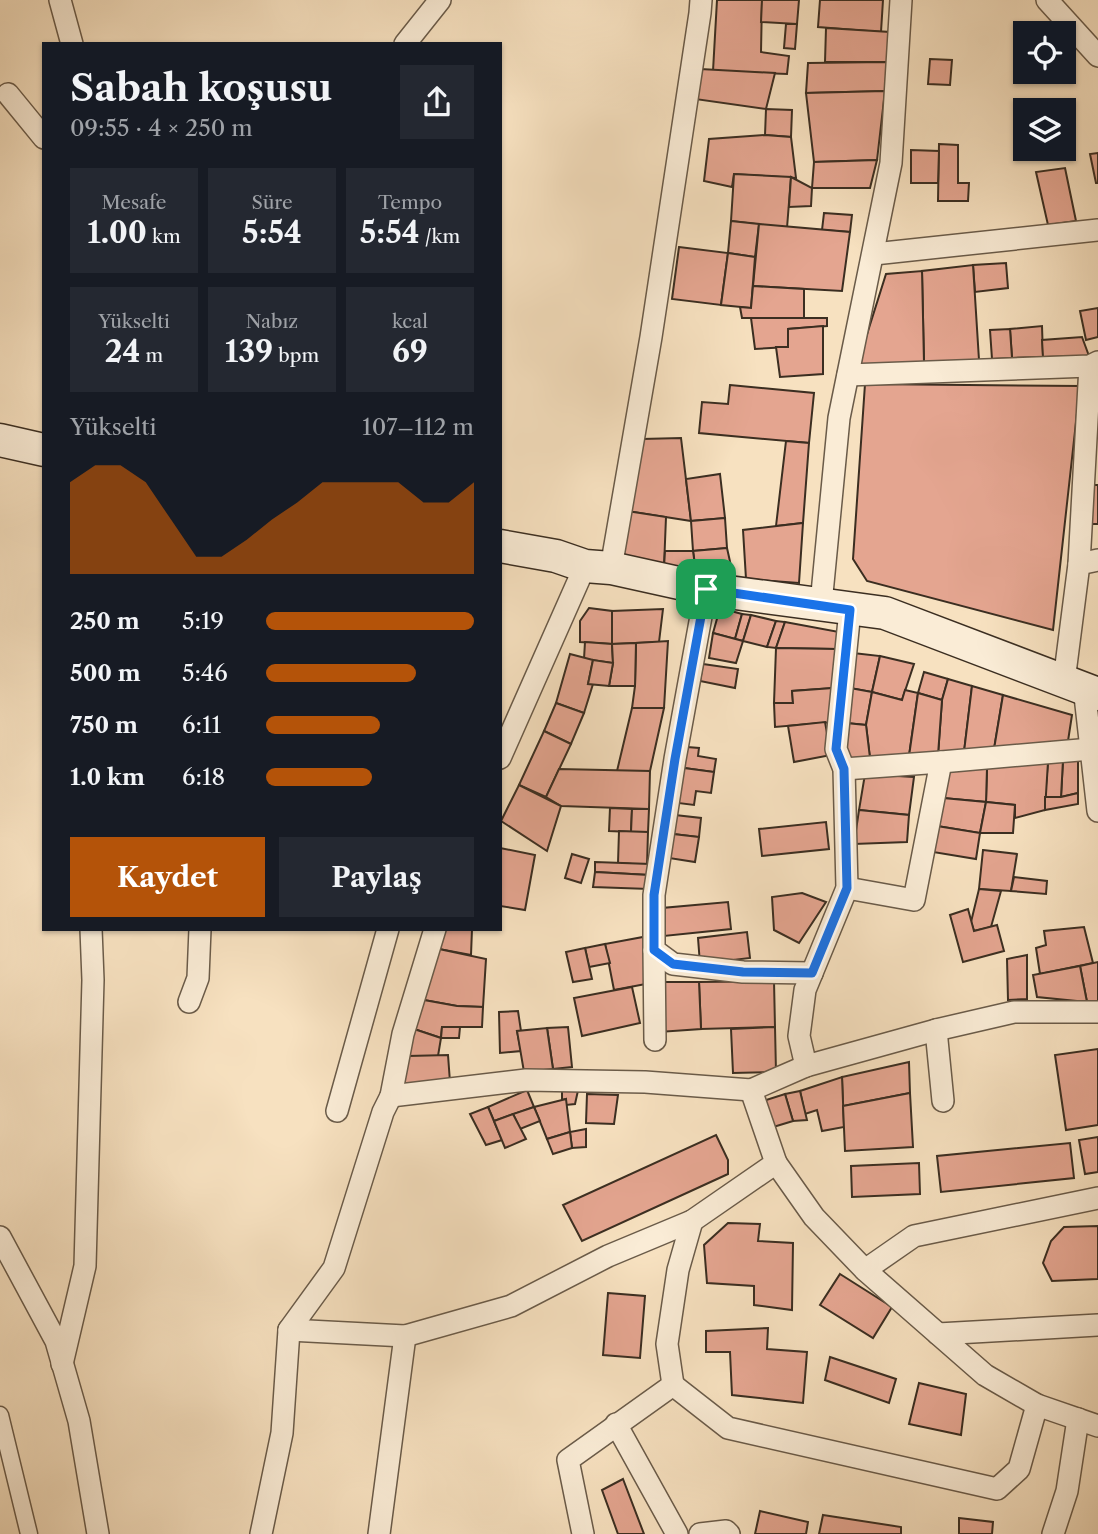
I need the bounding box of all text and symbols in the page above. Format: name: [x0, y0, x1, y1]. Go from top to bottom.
map controls: [1013, 21, 1076, 161]
button: locate: [1013, 21, 1076, 84]
text: Sabah koşusu: [70, 64, 332, 111]
button: share: [400, 65, 474, 139]
button: layers: [1013, 98, 1076, 161]
text: 09:55 · 4 × 250 m: [70, 114, 253, 142]
text: Mesafe: [102, 191, 166, 214]
text: Süre: [251, 191, 293, 214]
text: Tempo: [378, 191, 442, 214]
text: 1.00: [87, 214, 147, 251]
text: 5:54: [242, 214, 302, 251]
text: 5:54: [360, 214, 420, 251]
text: km: [147, 225, 181, 248]
text: /km: [420, 225, 460, 248]
text: Yükselti: [98, 310, 170, 333]
text: Nabız: [246, 310, 298, 333]
text: kcal: [392, 310, 428, 333]
text: 24: [105, 333, 140, 370]
text: 139: [225, 333, 273, 370]
text: 69: [392, 333, 428, 370]
text: m: [140, 344, 163, 367]
text: bpm: [273, 344, 319, 367]
text: Yükselti: [70, 413, 157, 441]
text: 107–112 m: [362, 413, 474, 441]
pin: [676, 559, 736, 619]
icon: arrive: [687, 570, 725, 608]
text: 250 m: [70, 607, 140, 635]
text: 5:19: [182, 607, 224, 635]
text: 500 m: [70, 659, 141, 687]
text: 5:46: [182, 659, 228, 687]
text: 750 m: [70, 711, 138, 739]
text: 6:11: [182, 711, 221, 739]
text: 1.0 km: [70, 763, 145, 791]
text: 6:18: [182, 763, 225, 791]
button: Kaydet: [70, 837, 265, 917]
button: Paylaş: [279, 837, 474, 917]

